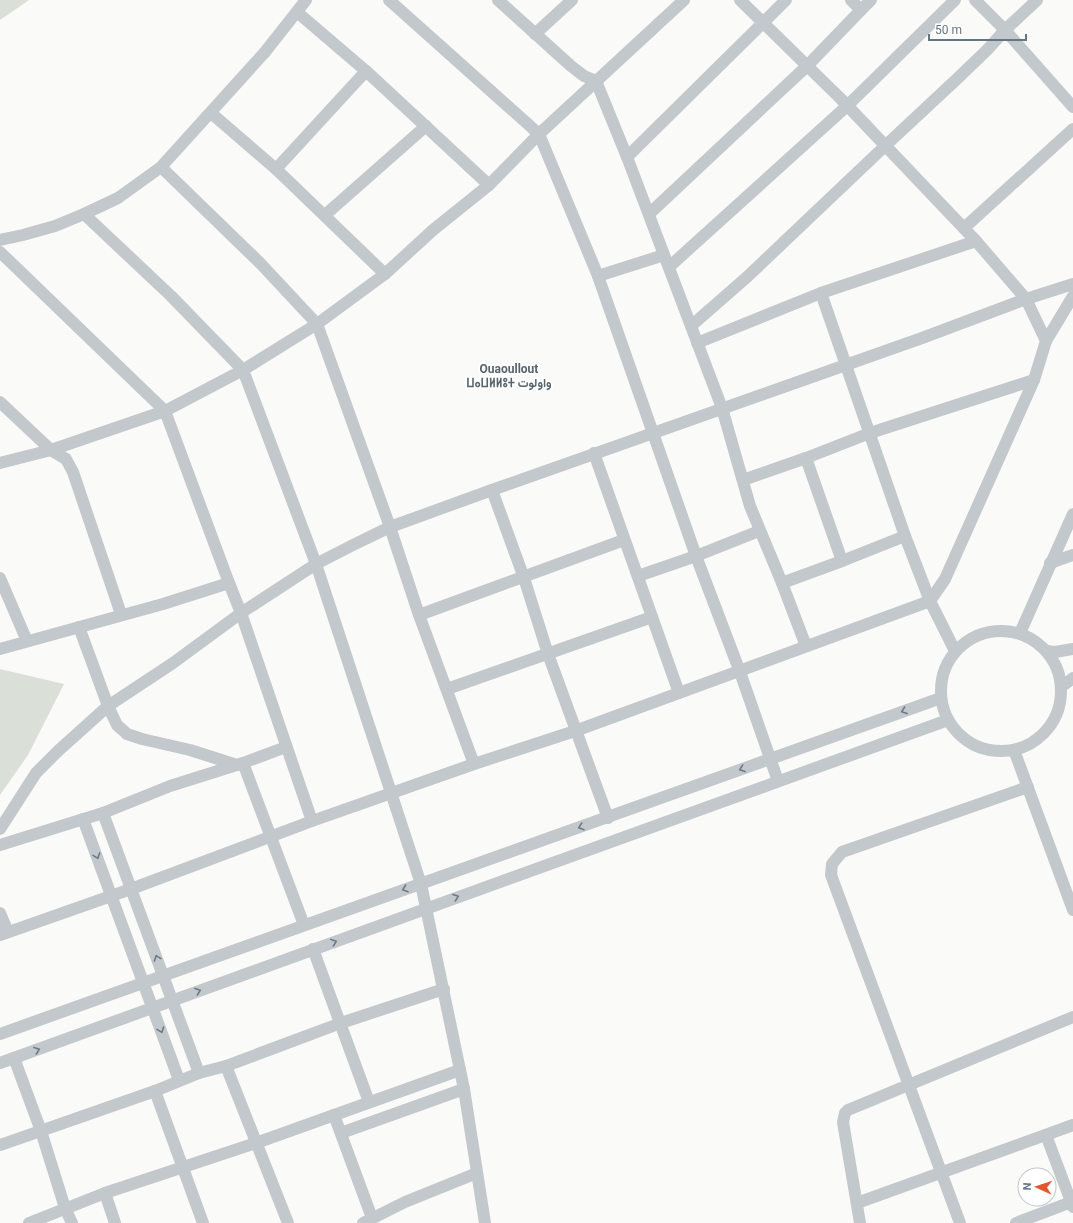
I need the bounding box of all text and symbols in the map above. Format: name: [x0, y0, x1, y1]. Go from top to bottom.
scale bar: [929, 16, 1026, 42]
text: 50 m: [935, 23, 962, 37]
district label: Ouaoullout ⵡⴰⵡⵍⵍⵓⵜ واولوت: [466, 362, 552, 391]
one-way arrow: [901, 706, 908, 715]
one-way arrow: [739, 765, 746, 773]
one-way arrow: [577, 823, 584, 831]
one-way arrow: [92, 852, 100, 859]
one-way arrow: [402, 885, 409, 893]
one-way arrow: [452, 893, 459, 902]
one-way arrow: [330, 938, 337, 946]
one-way arrow: [153, 954, 161, 961]
one-way arrow: [195, 987, 202, 996]
one-way arrow: [156, 1027, 164, 1034]
one-way arrow: [33, 1046, 40, 1054]
north arrow: [1017, 1167, 1057, 1207]
text: N: [1021, 1182, 1034, 1191]

